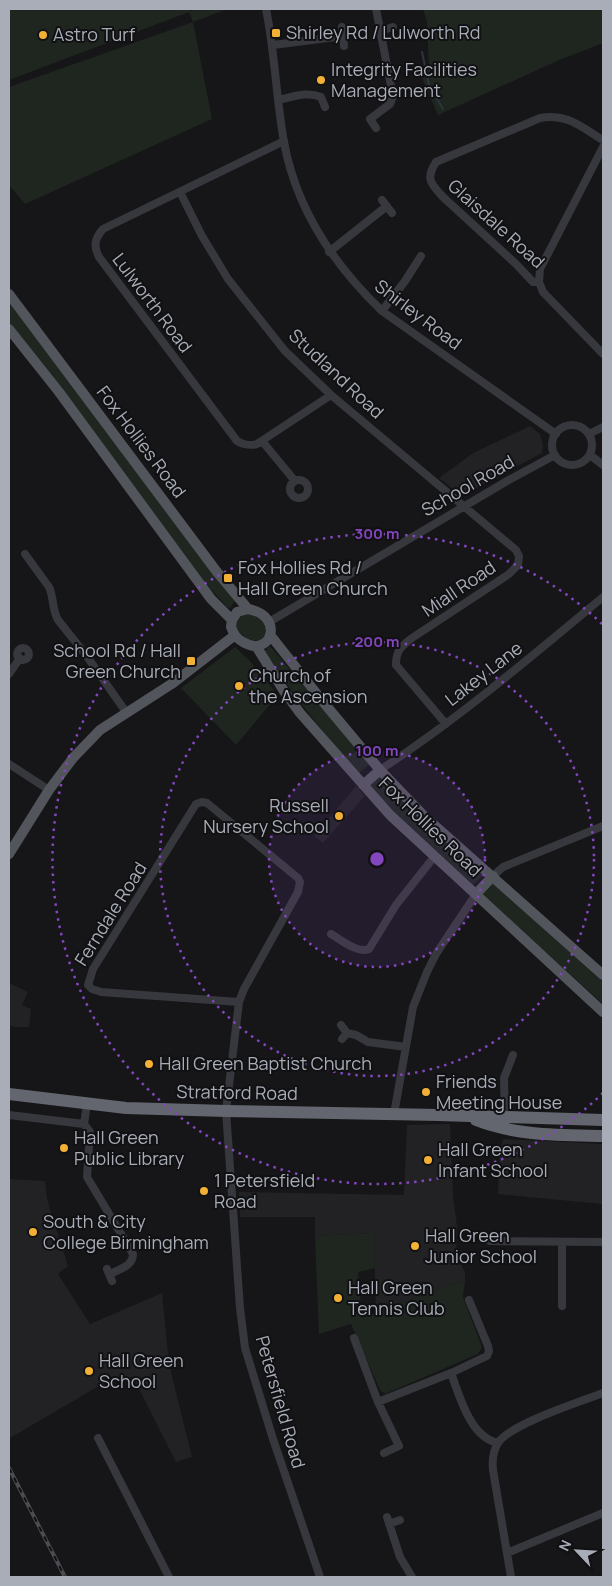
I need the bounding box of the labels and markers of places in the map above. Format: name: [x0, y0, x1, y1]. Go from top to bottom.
place label: Shirley Rd / Lulworth Rd: [286, 20, 481, 44]
place label: Astro Turf: [53, 22, 136, 46]
marker: Shirley Rd / Lulworth Rd: [270, 27, 282, 39]
marker: Astro Turf: [37, 29, 49, 41]
place label: Integrity Facilities Management: [331, 57, 477, 102]
marker: Integrity Facilities Management: [315, 74, 327, 86]
place label: Fox Hollies Rd / Hall Green Church: [238, 555, 388, 600]
marker: Fox Hollies Rd / Hall Green Church: [222, 572, 234, 584]
place label: School Rd / Hall Green Church: [53, 638, 181, 683]
marker: School Rd / Hall Green Church: [185, 655, 197, 667]
place label: Church of the Ascension: [249, 663, 368, 708]
marker: Church of the Ascension: [233, 680, 245, 692]
place label: Russell Nursery School: [203, 793, 329, 838]
marker: Russell Nursery School: [333, 810, 345, 822]
centre of rings: [368, 850, 386, 868]
place label: Hall Green Baptist Church: [159, 1051, 372, 1075]
marker: Hall Green Baptist Church: [143, 1058, 155, 1070]
place label: Friends Meeting House: [436, 1069, 562, 1114]
marker: Friends Meeting House: [420, 1086, 432, 1098]
place label: Hall Green Public Library: [74, 1125, 185, 1170]
place label: Hall Green Infant School: [438, 1137, 548, 1182]
marker: Hall Green Public Library: [58, 1142, 70, 1154]
marker: Hall Green Infant School: [422, 1154, 434, 1166]
place label: 1 Petersfield Road: [214, 1168, 315, 1213]
marker: 1 Petersfield Road: [198, 1185, 210, 1197]
place label: South & City College Birmingham: [43, 1209, 209, 1254]
place label: Hall Green Junior School: [425, 1223, 537, 1268]
marker: South & City College Birmingham: [27, 1226, 39, 1238]
marker: Hall Green Junior School: [409, 1240, 421, 1252]
place label: Hall Green Tennis Club: [348, 1275, 445, 1320]
marker: Hall Green Tennis Club: [332, 1292, 344, 1304]
place label: Hall Green School: [99, 1348, 184, 1393]
marker: Hall Green School: [83, 1365, 95, 1377]

